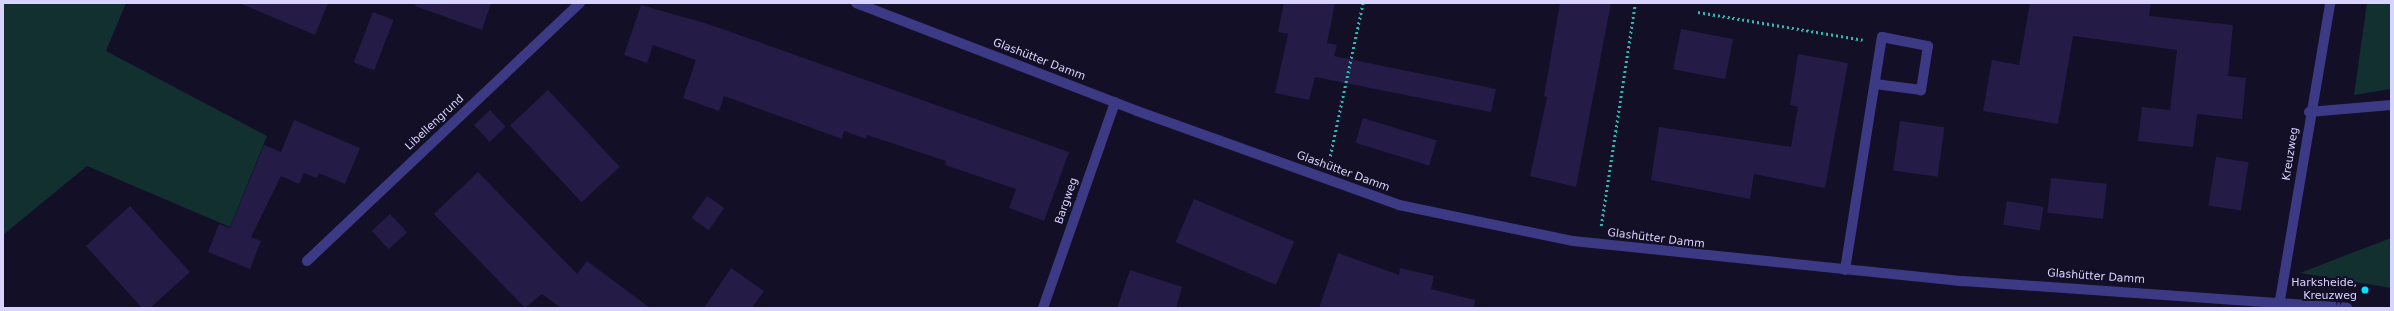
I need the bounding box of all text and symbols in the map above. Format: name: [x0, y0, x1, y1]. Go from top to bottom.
street label: Glashütter Damm: [991, 36, 1087, 84]
street label: Libellengrund: [403, 93, 467, 153]
street label: Kreuzweg: [2280, 126, 2302, 182]
street label: Glashütter Damm: [1295, 149, 1391, 195]
street label: Bargweg: [1053, 176, 1081, 226]
street label: Glashütter Damm: [1607, 226, 1705, 252]
street label: Glashütter Damm: [2047, 267, 2145, 287]
place label: Harksheide, Kreuzweg: [2291, 277, 2357, 303]
marker: Harksheide, Kreuzweg: [2360, 285, 2370, 295]

